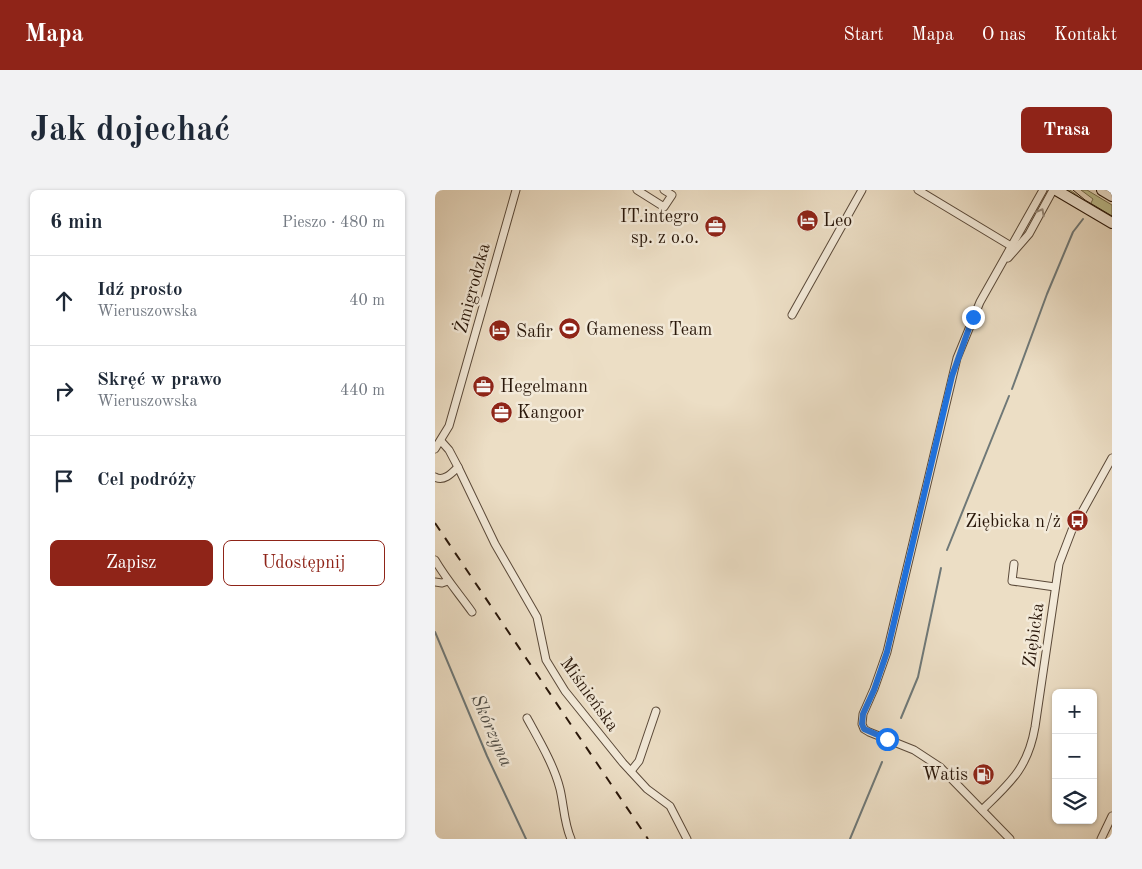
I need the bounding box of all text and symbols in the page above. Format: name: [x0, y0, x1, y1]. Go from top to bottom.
text: Mapa: [25, 23, 84, 47]
text: Start: [844, 26, 884, 44]
text: Mapa: [912, 26, 954, 44]
text: O nas: [982, 26, 1026, 44]
text: Kontakt: [1054, 26, 1117, 44]
button: Trasa: [1021, 107, 1112, 153]
text: Jak dojechać: [30, 113, 230, 148]
place label: IT.integro sp. z o.o.: [620, 208, 699, 247]
hotel icon: Leo: [795, 208, 819, 232]
one-way arrow: [1035, 208, 1045, 217]
text: 6 min: [50, 212, 103, 233]
place label: Leo: [823, 212, 852, 230]
office icon: IT.integro sp. z o.o.: [703, 214, 727, 238]
text: Pieszo · 480 m: [282, 215, 385, 231]
street label: Żmigrodzka: [449, 240, 494, 335]
text: Idź prosto: [97, 281, 182, 300]
icon: ahead: [50, 287, 78, 315]
text: 40 m: [349, 293, 385, 309]
text: Wieruszowska: [97, 304, 197, 320]
route end: [962, 306, 985, 329]
sports icon: Gameness Team: [558, 317, 582, 341]
hotel icon: Safir: [488, 319, 512, 343]
place label: Gameness Team: [586, 321, 712, 339]
place label: Safir: [516, 323, 554, 341]
text: Skręć w prawo: [97, 371, 222, 390]
office icon: Hegelmann: [472, 374, 496, 398]
icon: right: [50, 377, 78, 405]
place label: Hegelmann: [500, 378, 588, 396]
text: 440 m: [340, 383, 385, 399]
text: Wieruszowska: [97, 394, 197, 410]
office icon: Kangoor: [489, 400, 513, 424]
place label: Kangoor: [517, 404, 585, 422]
icon: arrive: [50, 467, 78, 495]
text: Cel podróży: [97, 471, 196, 490]
bus stop icon: Ziębicka n/ż: [1065, 509, 1089, 533]
place label: Ziębicka n/ż: [965, 513, 1061, 531]
button: Zapisz: [50, 540, 213, 586]
button: Udostępnij: [223, 540, 385, 586]
street label: Ziębicka: [1021, 602, 1047, 669]
street label: Miśnieńska: [557, 654, 622, 735]
map controls: [1052, 689, 1097, 824]
button: +: [1052, 689, 1097, 734]
water label: Skórzyna: [466, 692, 515, 770]
route start: [876, 728, 899, 751]
button: −: [1052, 734, 1097, 779]
fuel station icon: Watis: [972, 762, 996, 786]
place label: Watis: [922, 766, 968, 784]
button: layers: [1052, 779, 1097, 824]

